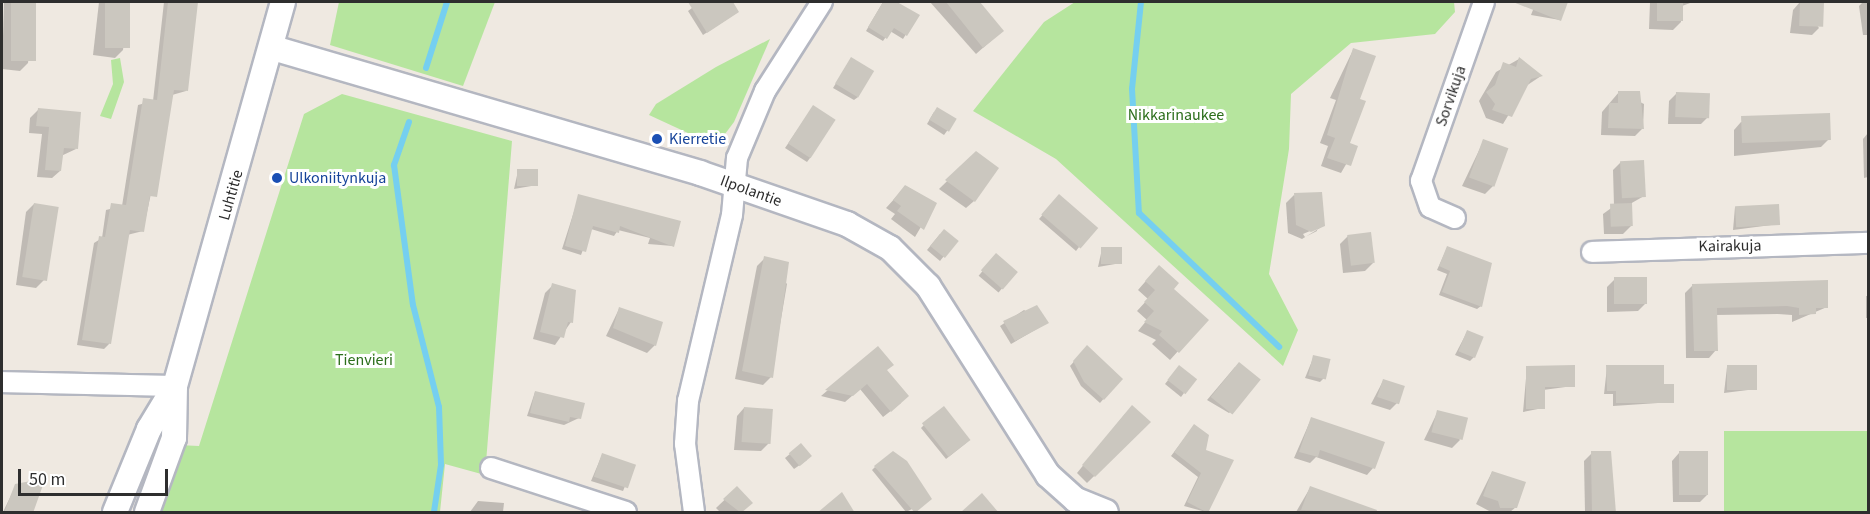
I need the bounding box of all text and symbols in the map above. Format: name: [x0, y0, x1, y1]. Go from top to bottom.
street label: Sorvikuja: [1432, 63, 1470, 129]
park label: Nikkarinaukee: [1128, 105, 1224, 125]
place label: Kierretie: [669, 129, 726, 149]
marker: Kierretie: [650, 132, 664, 146]
street label: Luhtitie: [215, 168, 247, 222]
place label: Ulkoniitynkuja: [289, 168, 386, 188]
marker: Ulkoniitynkuja: [270, 171, 284, 185]
street label: Ilpolantie: [718, 171, 784, 211]
street label: Kairakuja: [1698, 236, 1762, 256]
park label: Tienvieri: [335, 350, 393, 370]
scale bar: [21, 457, 171, 495]
text: 50 m: [29, 467, 65, 492]

